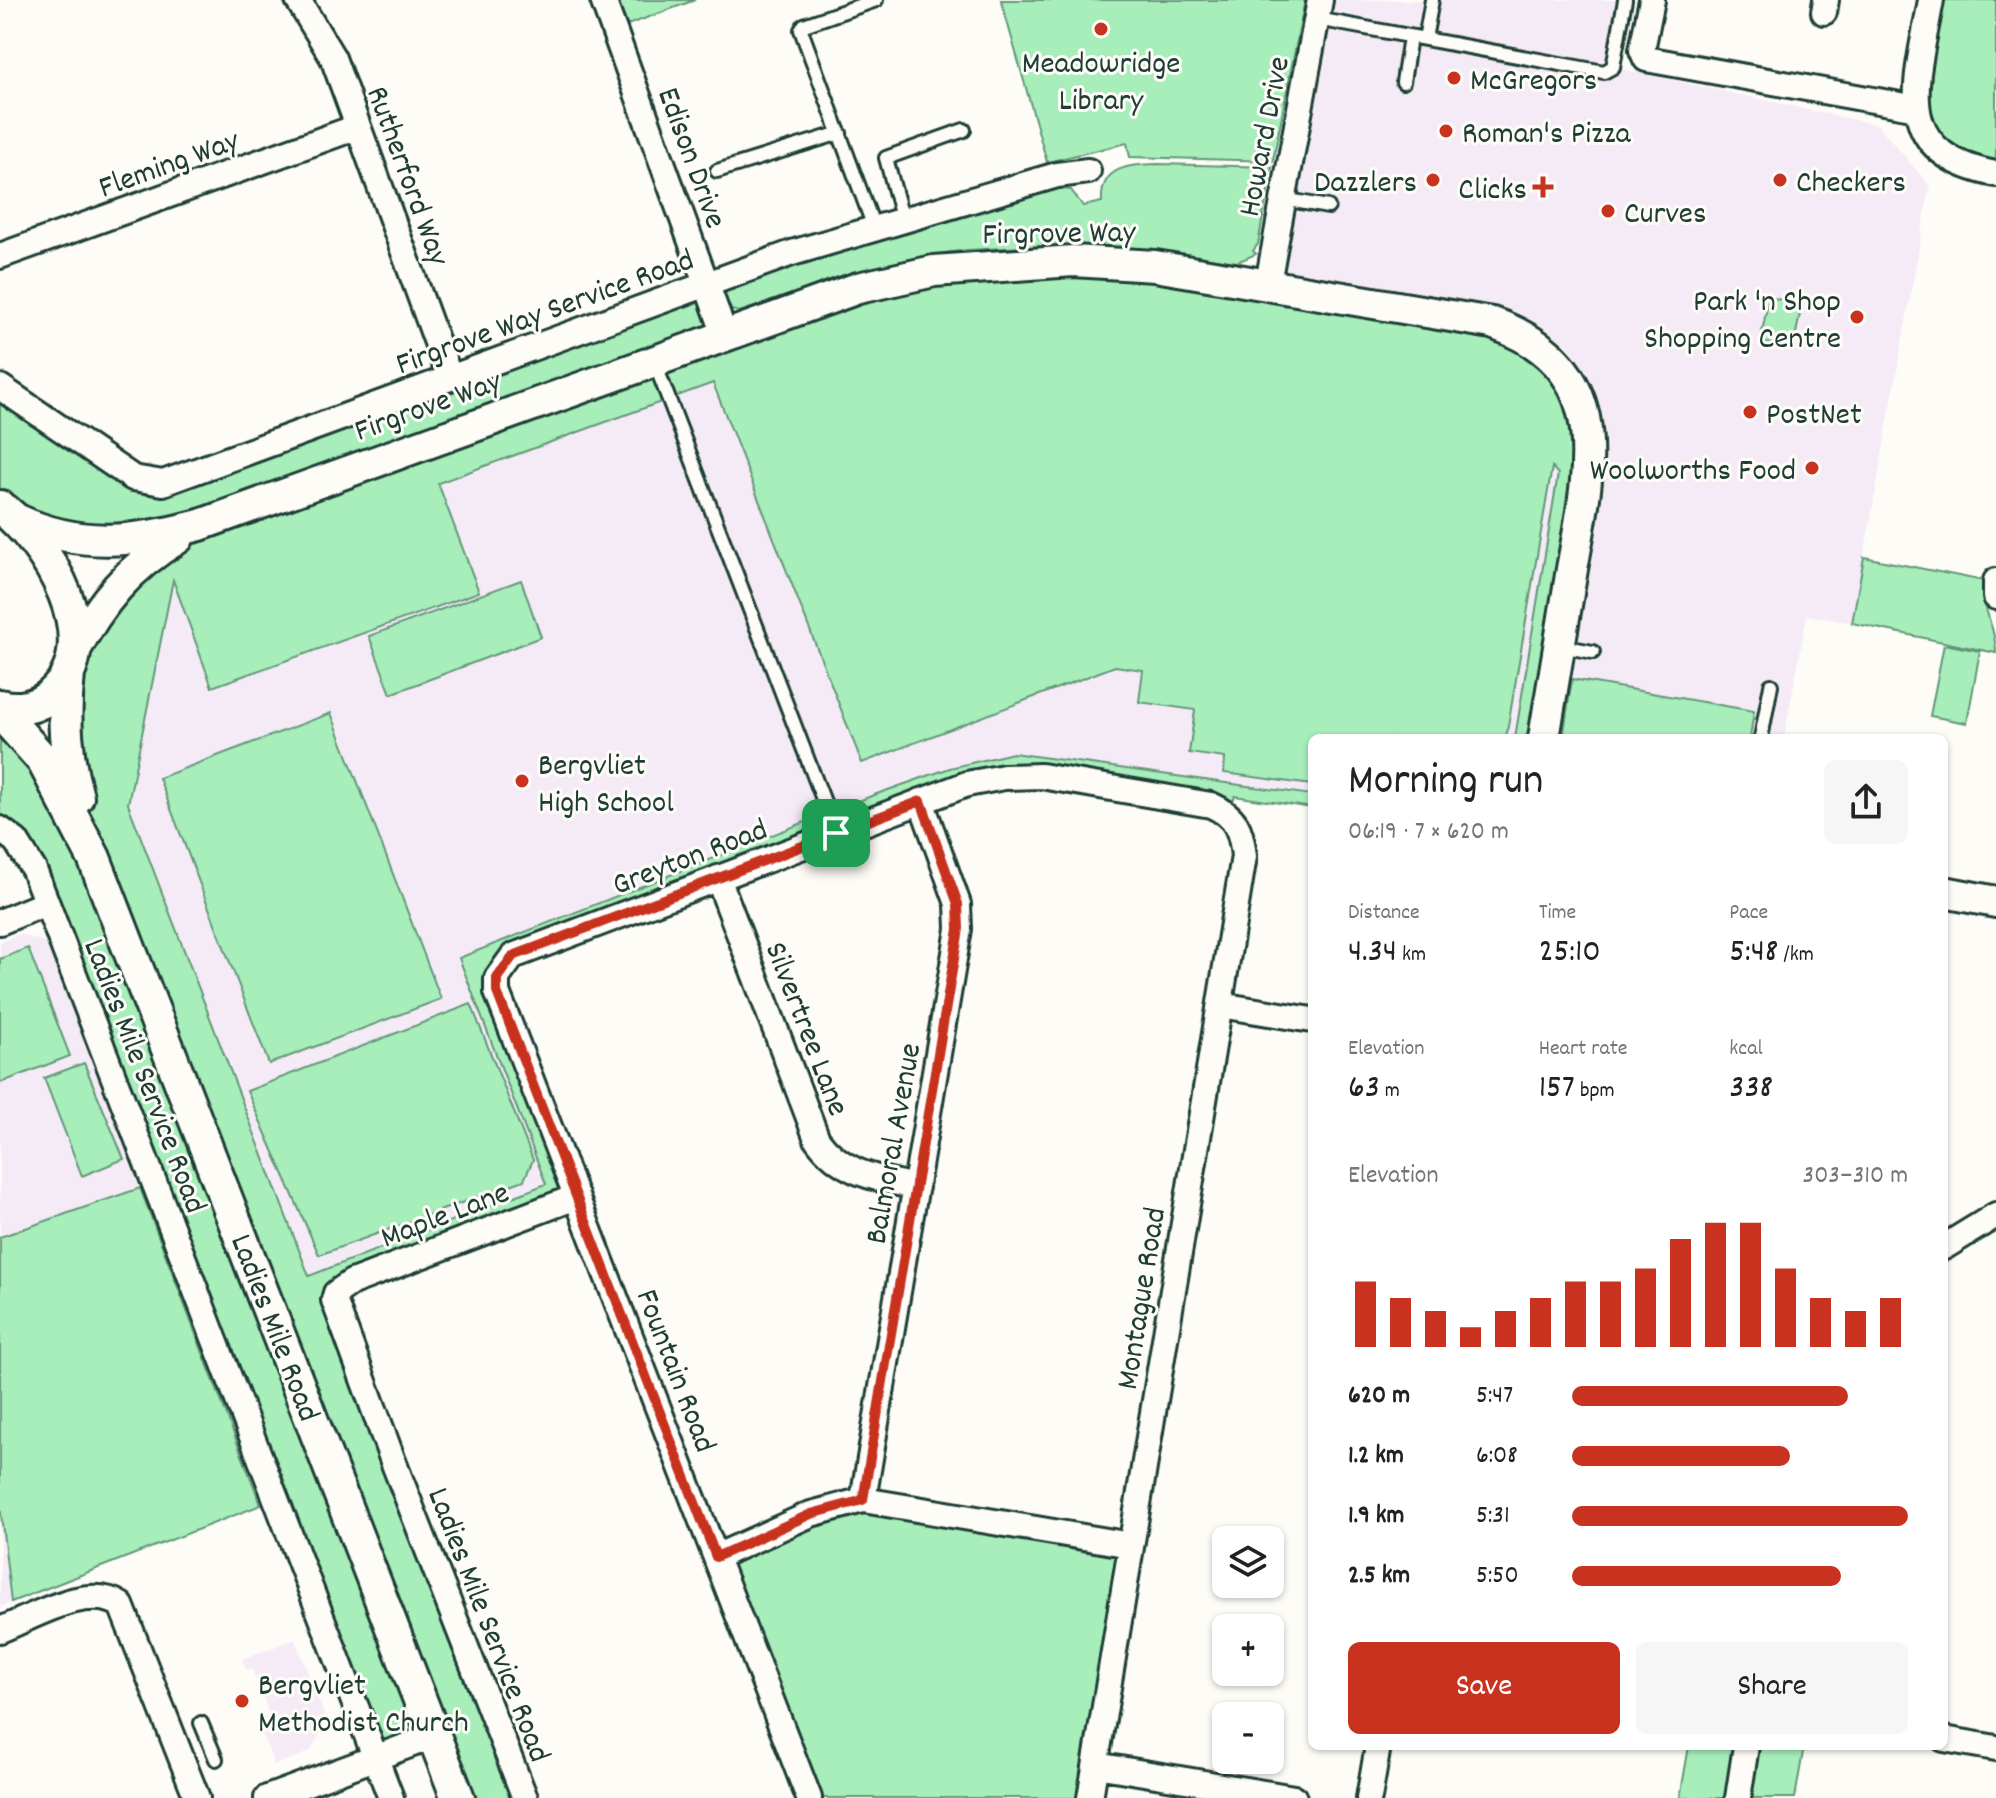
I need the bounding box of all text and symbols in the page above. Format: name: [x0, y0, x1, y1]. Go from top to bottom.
marker: Meadowridge Library: [1092, 20, 1110, 38]
place label: Meadowridge Library: [1022, 43, 1180, 126]
street label: Howard Drive: [1229, 53, 1305, 221]
place label: McGregors: [1470, 60, 1597, 106]
marker: McGregors: [1445, 69, 1463, 87]
street label: Rutherford Way: [352, 81, 459, 274]
street label: Edison Drive: [643, 82, 736, 236]
place label: Roman's Pizza: [1462, 113, 1631, 159]
street label: Fleming Way: [93, 120, 247, 213]
marker: Roman's Pizza: [1437, 122, 1455, 140]
place label: Dazzlers: [1314, 162, 1417, 208]
place label: Checkers: [1796, 162, 1906, 208]
place label: Clicks: [1458, 169, 1527, 215]
marker: Dazzlers: [1424, 171, 1442, 189]
marker: Checkers: [1771, 171, 1789, 189]
marker: Clicks: [1534, 178, 1552, 196]
place label: Curves: [1624, 193, 1706, 239]
marker: Curves: [1599, 202, 1617, 220]
street label: Firgrove Way: [982, 212, 1137, 260]
street label: Firgrove Way Service Road: [390, 239, 701, 390]
place label: Park 'n Shop Shopping Centre: [1644, 281, 1841, 364]
marker: Park 'n Shop Shopping Centre: [1848, 308, 1866, 326]
street label: Firgrove Way: [349, 361, 510, 457]
place label: PostNet: [1766, 394, 1862, 440]
marker: PostNet: [1741, 403, 1759, 421]
place label: Woolworths Food: [1590, 450, 1796, 496]
marker: Woolworths Food: [1803, 459, 1821, 477]
place label: Bergvliet High School: [538, 745, 674, 828]
text: Morning run: [1348, 752, 1543, 815]
button: share: [1824, 760, 1908, 844]
marker: Bergvliet High School: [513, 772, 531, 790]
pin: [802, 799, 870, 867]
street label: Greyton Road: [606, 809, 775, 910]
icon: arrive: [814, 811, 858, 855]
text: 06:19 · 7 × 620 m: [1348, 814, 1509, 851]
text: Distance: [1348, 898, 1420, 929]
text: Time: [1539, 898, 1576, 929]
text: Pace: [1729, 898, 1768, 929]
text: 4.34: [1348, 929, 1397, 978]
text: 25:10: [1539, 929, 1601, 978]
text: 5:48: [1729, 929, 1778, 978]
street label: Ladies Mile Service Road: [69, 933, 216, 1221]
street label: Silvertree Lane: [750, 936, 859, 1123]
text: km: [1397, 940, 1426, 971]
text: /km: [1778, 940, 1814, 971]
text: Elevation: [1348, 1034, 1425, 1065]
text: Heart rate: [1539, 1034, 1628, 1065]
text: kcal: [1729, 1034, 1763, 1065]
street label: Balmoral Avenue: [856, 1040, 936, 1248]
text: 63: [1348, 1065, 1380, 1114]
text: 157: [1539, 1065, 1575, 1114]
text: 338: [1729, 1065, 1773, 1114]
text: m: [1380, 1076, 1400, 1107]
text: bpm: [1575, 1076, 1615, 1107]
text: Elevation: [1348, 1158, 1438, 1195]
text: 303–310 m: [1803, 1158, 1908, 1195]
street label: Maple Lane: [375, 1172, 517, 1263]
street label: Montague Road: [1107, 1204, 1181, 1393]
street label: Ladies Mile Road: [216, 1228, 329, 1429]
street label: Fountain Road: [621, 1283, 726, 1460]
text: 620 m: [1348, 1378, 1410, 1415]
text: 5:47: [1476, 1378, 1513, 1415]
text: 1.2 km: [1348, 1438, 1404, 1475]
text: 6:08: [1476, 1438, 1518, 1475]
street label: Ladies Mile Service Road: [413, 1482, 560, 1770]
text: 1.9 km: [1348, 1498, 1404, 1535]
text: 5:31: [1476, 1498, 1510, 1535]
map controls: [1212, 1526, 1284, 1774]
button: layers: [1212, 1526, 1284, 1598]
text: 2.5 km: [1348, 1558, 1410, 1595]
text: 5:50: [1476, 1558, 1519, 1595]
button: +: [1212, 1614, 1284, 1686]
button: Save: [1348, 1642, 1620, 1734]
button: Share: [1636, 1642, 1908, 1734]
place label: Bergvliet Methodist Church: [258, 1665, 469, 1748]
marker: Bergvliet Methodist Church: [233, 1692, 251, 1710]
button: −: [1212, 1702, 1284, 1774]

